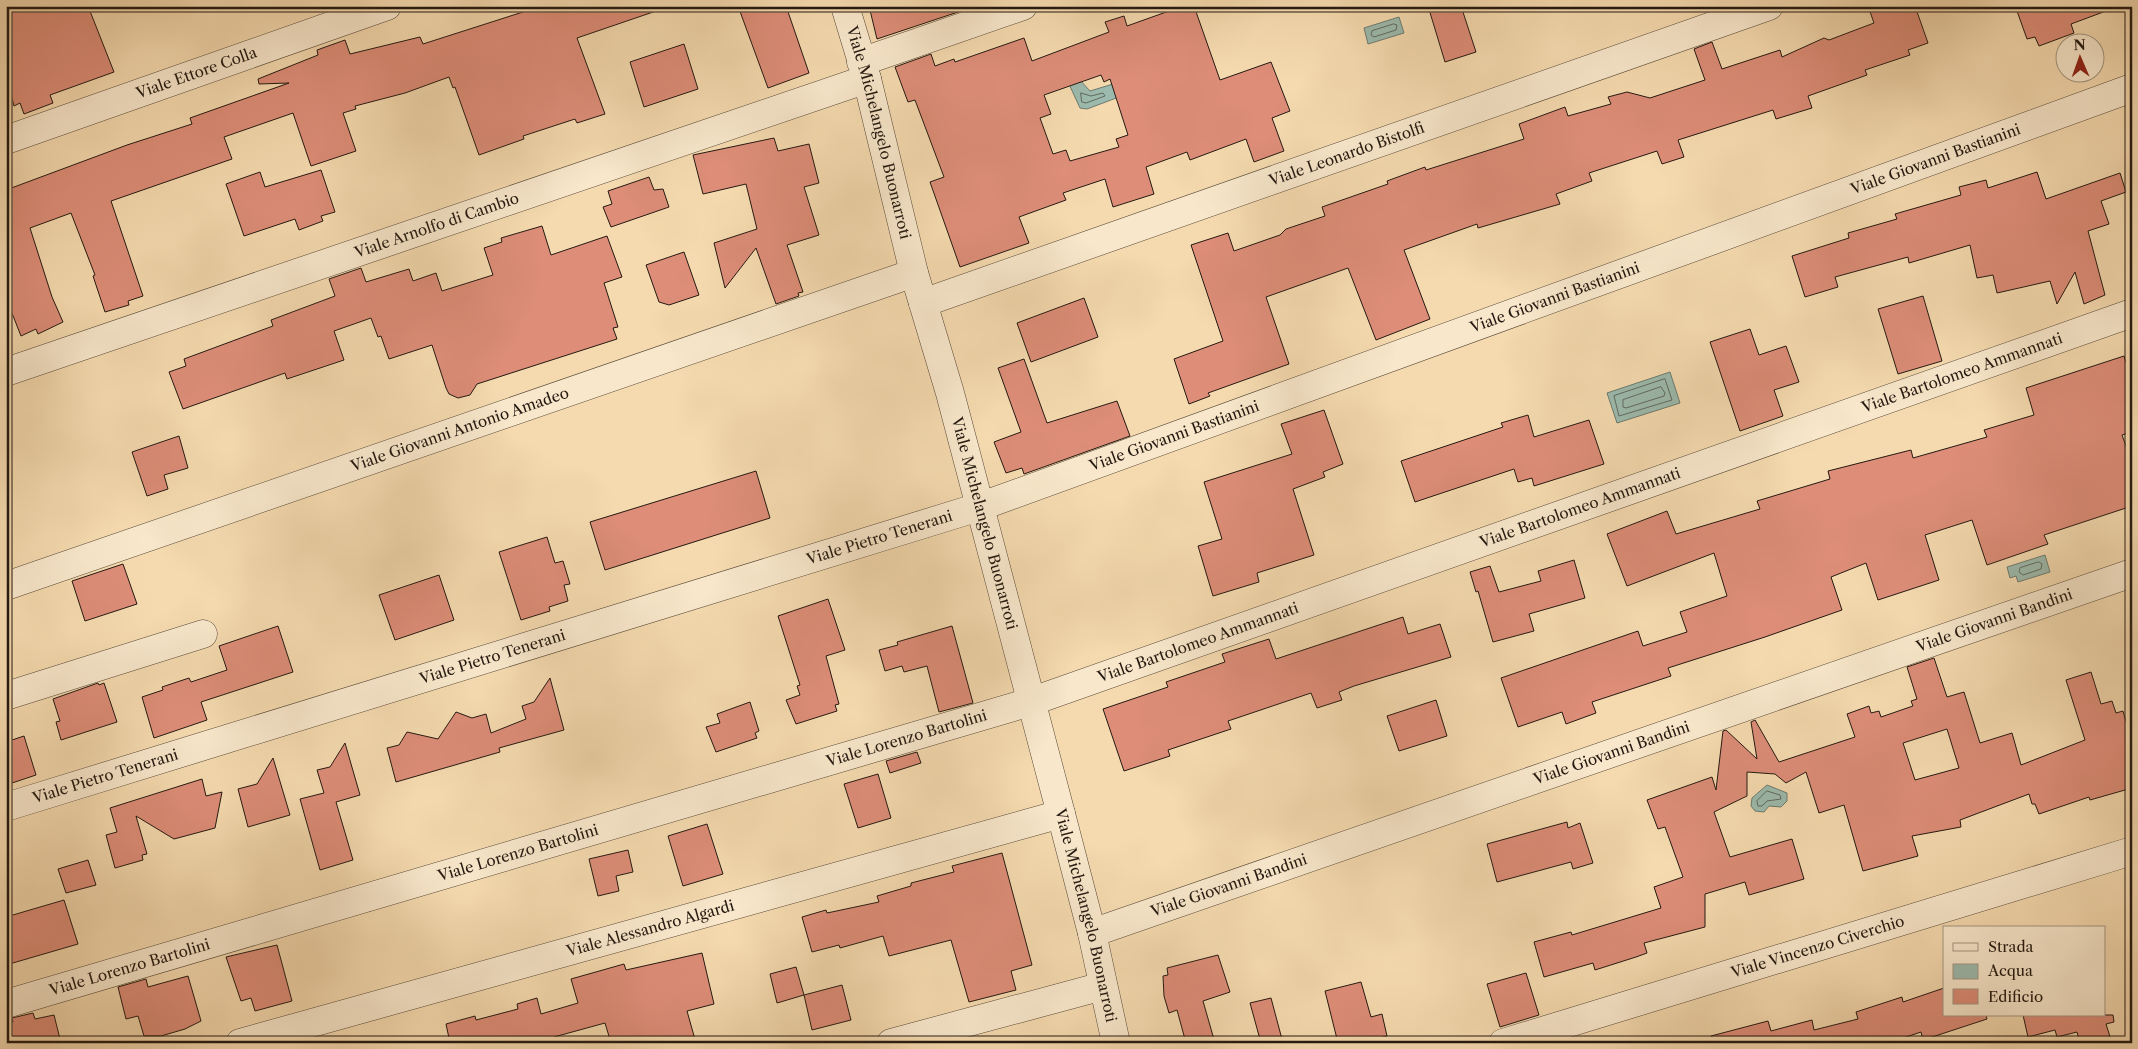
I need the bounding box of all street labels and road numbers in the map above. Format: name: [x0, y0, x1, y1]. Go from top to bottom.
street label: Viale Michelangelo Buonarroti: [842, 23, 916, 241]
street label: Viale Ettore Colla: [133, 43, 259, 103]
street label: Viale Leonardo Bistolfi: [1265, 118, 1427, 190]
street label: Viale Giovanni Bastianini: [1847, 119, 2023, 199]
street label: Viale Arnolfo di Cambio: [351, 188, 521, 262]
street label: Viale Giovanni Bastianini: [1466, 258, 1643, 337]
street label: Viale Bartolomeo Ammannati: [1858, 328, 2065, 417]
street label: Viale Giovanni Antonio Amadeo: [347, 383, 571, 476]
street label: Viale Giovanni Bastianini: [1086, 396, 1262, 475]
street label: Viale Michelangelo Buonarroti: [947, 414, 1022, 632]
street label: Viale Bartolomeo Ammannati: [1476, 463, 1683, 552]
street label: Viale Pietro Tenerani: [803, 506, 955, 569]
street label: Viale Giovanni Bandini: [1913, 584, 2075, 656]
street label: Viale Bartolomeo Ammannati: [1094, 598, 1301, 687]
street label: Viale Pietro Tenerani: [416, 625, 568, 688]
street label: Viale Lorenzo Bartolini: [823, 705, 989, 771]
street label: Viale Giovanni Bandini: [1530, 717, 1693, 789]
street label: Viale Pietro Tenerani: [29, 744, 181, 808]
street label: Viale Michelangelo Buonarroti: [1051, 806, 1121, 1024]
street label: Viale Lorenzo Bartolini: [435, 820, 601, 885]
street label: Viale Giovanni Bandini: [1147, 849, 1310, 921]
street label: Viale Alessandro Algardi: [563, 896, 737, 961]
street label: Viale Vincenzo Civerchio: [1728, 911, 1907, 982]
street label: Viale Lorenzo Bartolini: [46, 934, 212, 1000]

